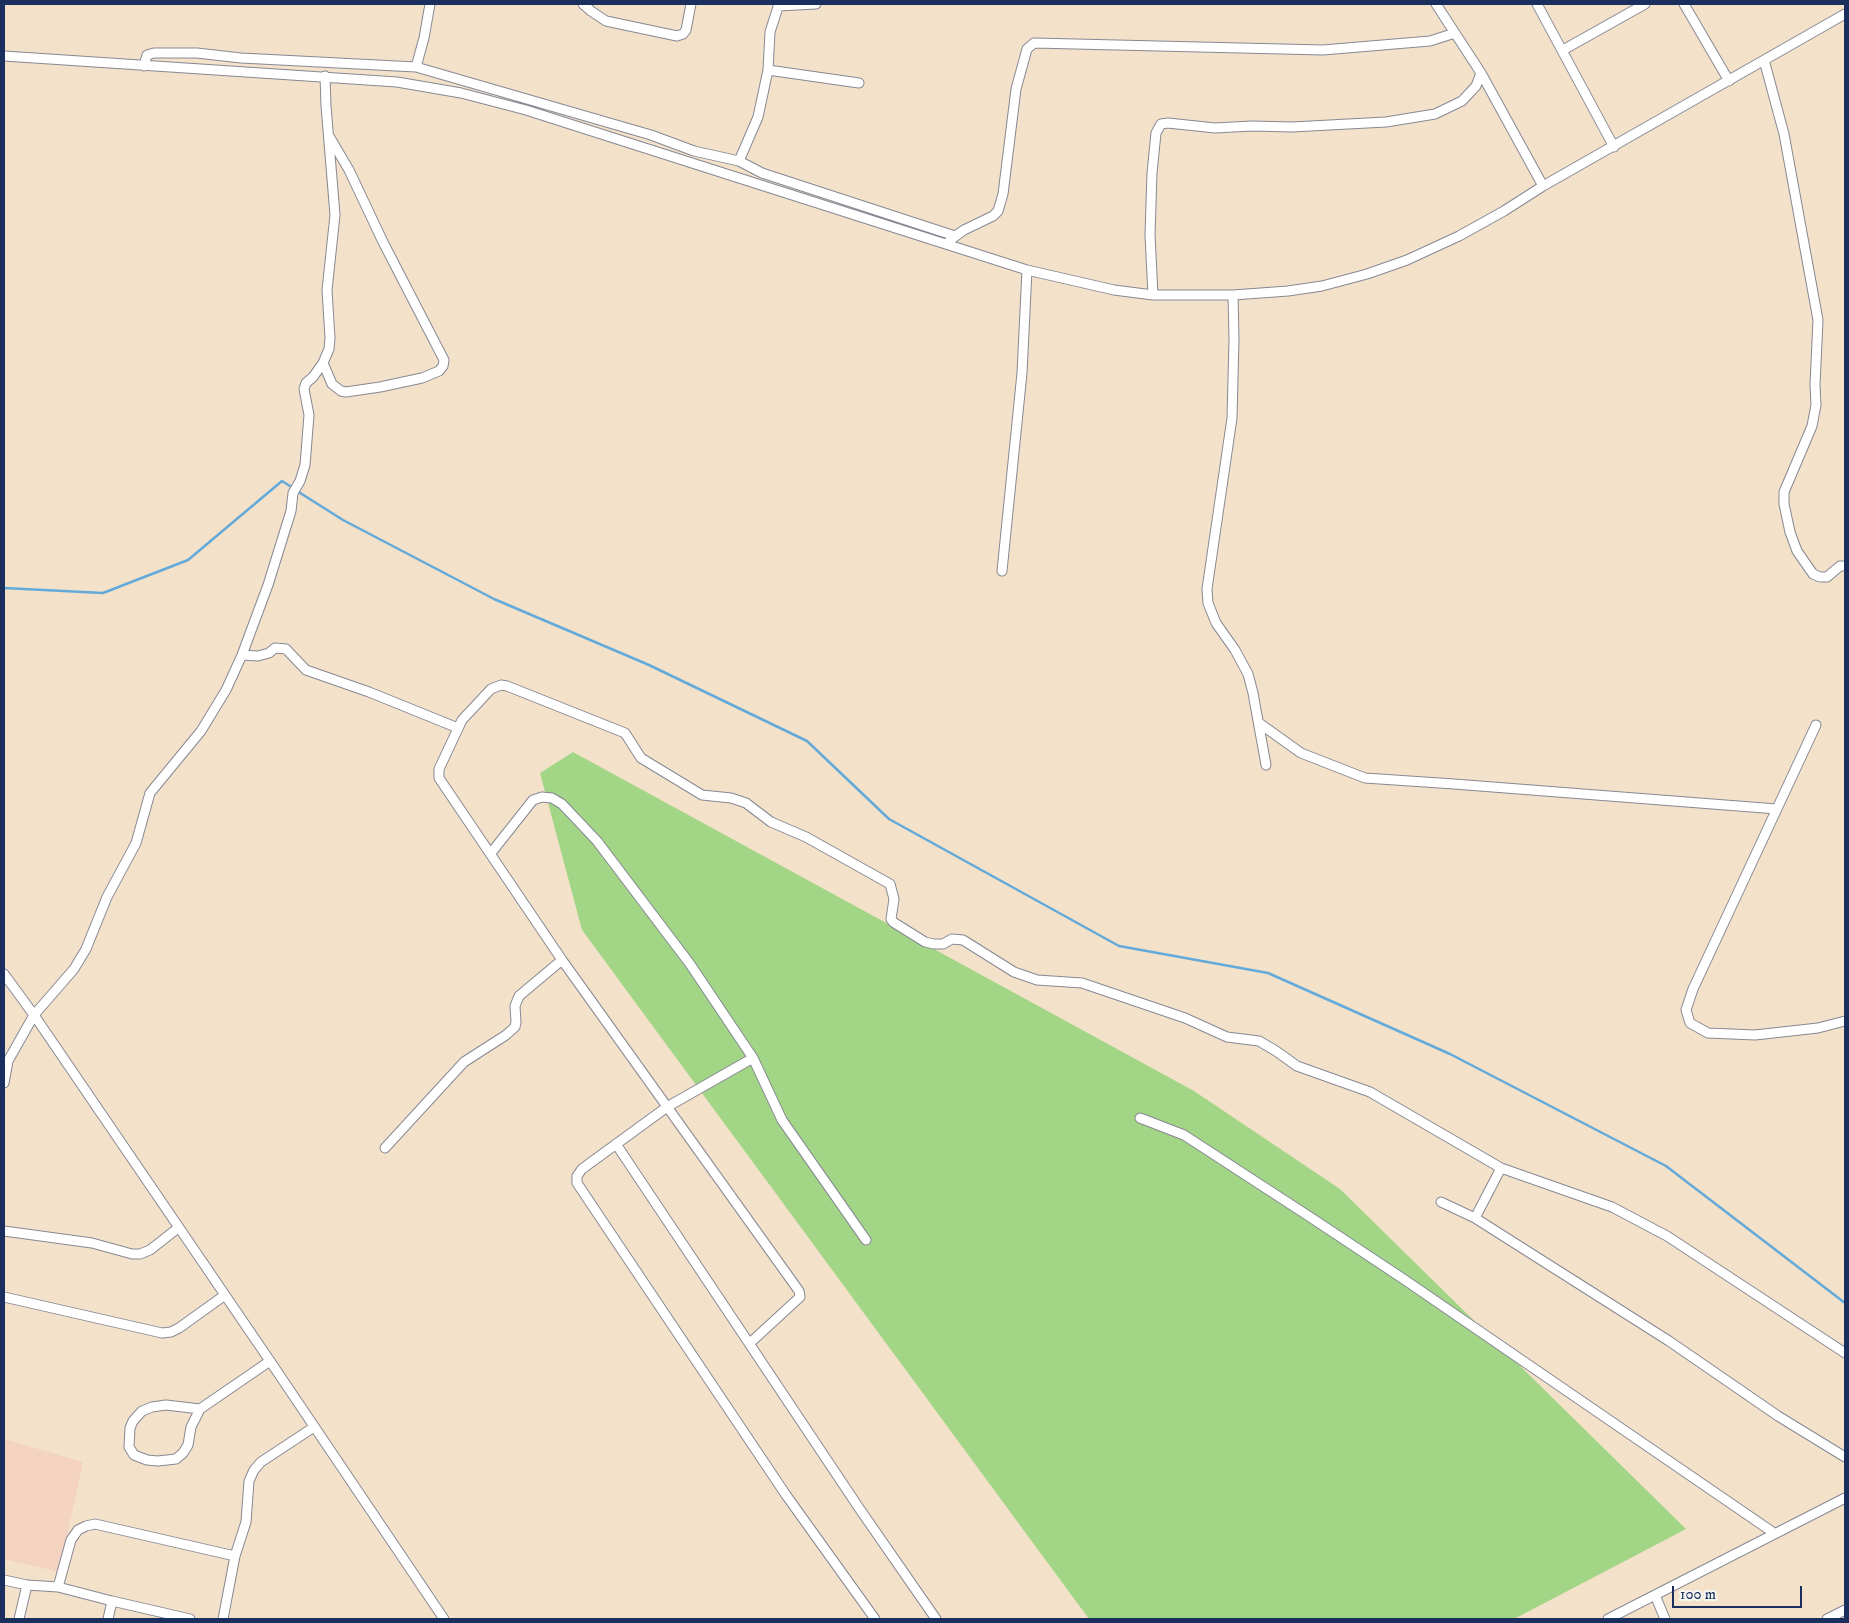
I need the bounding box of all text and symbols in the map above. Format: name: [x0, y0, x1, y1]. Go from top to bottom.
scale bar: [1674, 1576, 1804, 1608]
text: 100 m: [1680, 1585, 1716, 1604]

